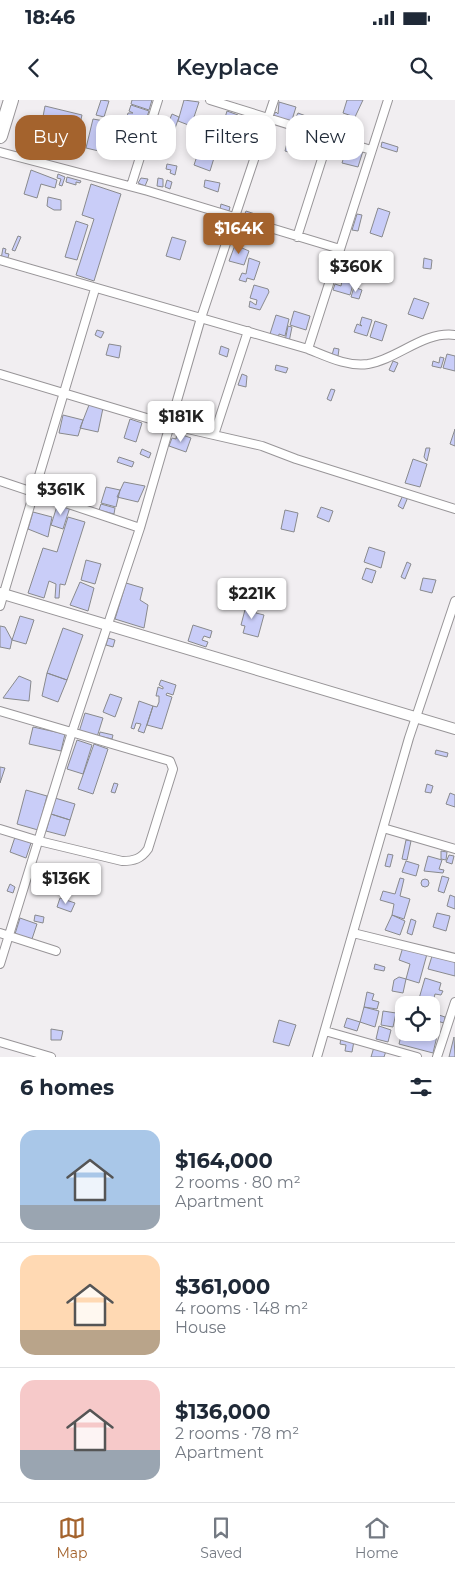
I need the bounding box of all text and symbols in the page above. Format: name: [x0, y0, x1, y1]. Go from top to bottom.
text: 18:46: [25, 6, 75, 29]
icon: back: [20, 54, 48, 82]
text: Keyplace: [176, 54, 279, 81]
icon: search: [407, 54, 435, 82]
chip: Buy: [15, 115, 86, 160]
chip: Rent: [96, 115, 176, 160]
chip: Filters: [186, 115, 276, 160]
chip: New: [286, 115, 364, 160]
pin: $164K: [204, 212, 274, 255]
text: $164K: [214, 219, 264, 238]
pin: $360K: [321, 250, 391, 293]
text: $360K: [330, 257, 382, 276]
pin: $181K: [146, 400, 216, 443]
text: $181K: [159, 407, 204, 426]
pin: $361K: [26, 474, 96, 516]
text: $361K: [37, 480, 85, 499]
pin: $221K: [217, 578, 287, 620]
text: $221K: [228, 584, 276, 603]
pin: $136K: [31, 862, 101, 905]
text: $136K: [42, 869, 90, 888]
map controls: [395, 996, 440, 1041]
button: locate: [395, 996, 440, 1041]
icon: filters: [407, 1073, 435, 1101]
text: 6 homes: [20, 1075, 114, 1100]
text: $164,000: [175, 1148, 273, 1173]
icon: home: [60, 1150, 120, 1210]
text: 2 rooms · 80 m²: [175, 1173, 301, 1192]
text: Apartment: [175, 1192, 264, 1211]
text: $361,000: [175, 1274, 270, 1299]
icon: home: [60, 1275, 120, 1335]
text: 4 rooms · 148 m²: [175, 1299, 308, 1318]
text: House: [175, 1318, 226, 1337]
text: $136,000: [175, 1399, 270, 1424]
icon: home: [60, 1400, 120, 1460]
text: 2 rooms · 78 m²: [175, 1424, 299, 1443]
text: Apartment: [175, 1443, 264, 1462]
tab: Map: [56, 1514, 88, 1562]
tab: Saved: [200, 1514, 242, 1562]
tab: Home: [355, 1514, 399, 1562]

